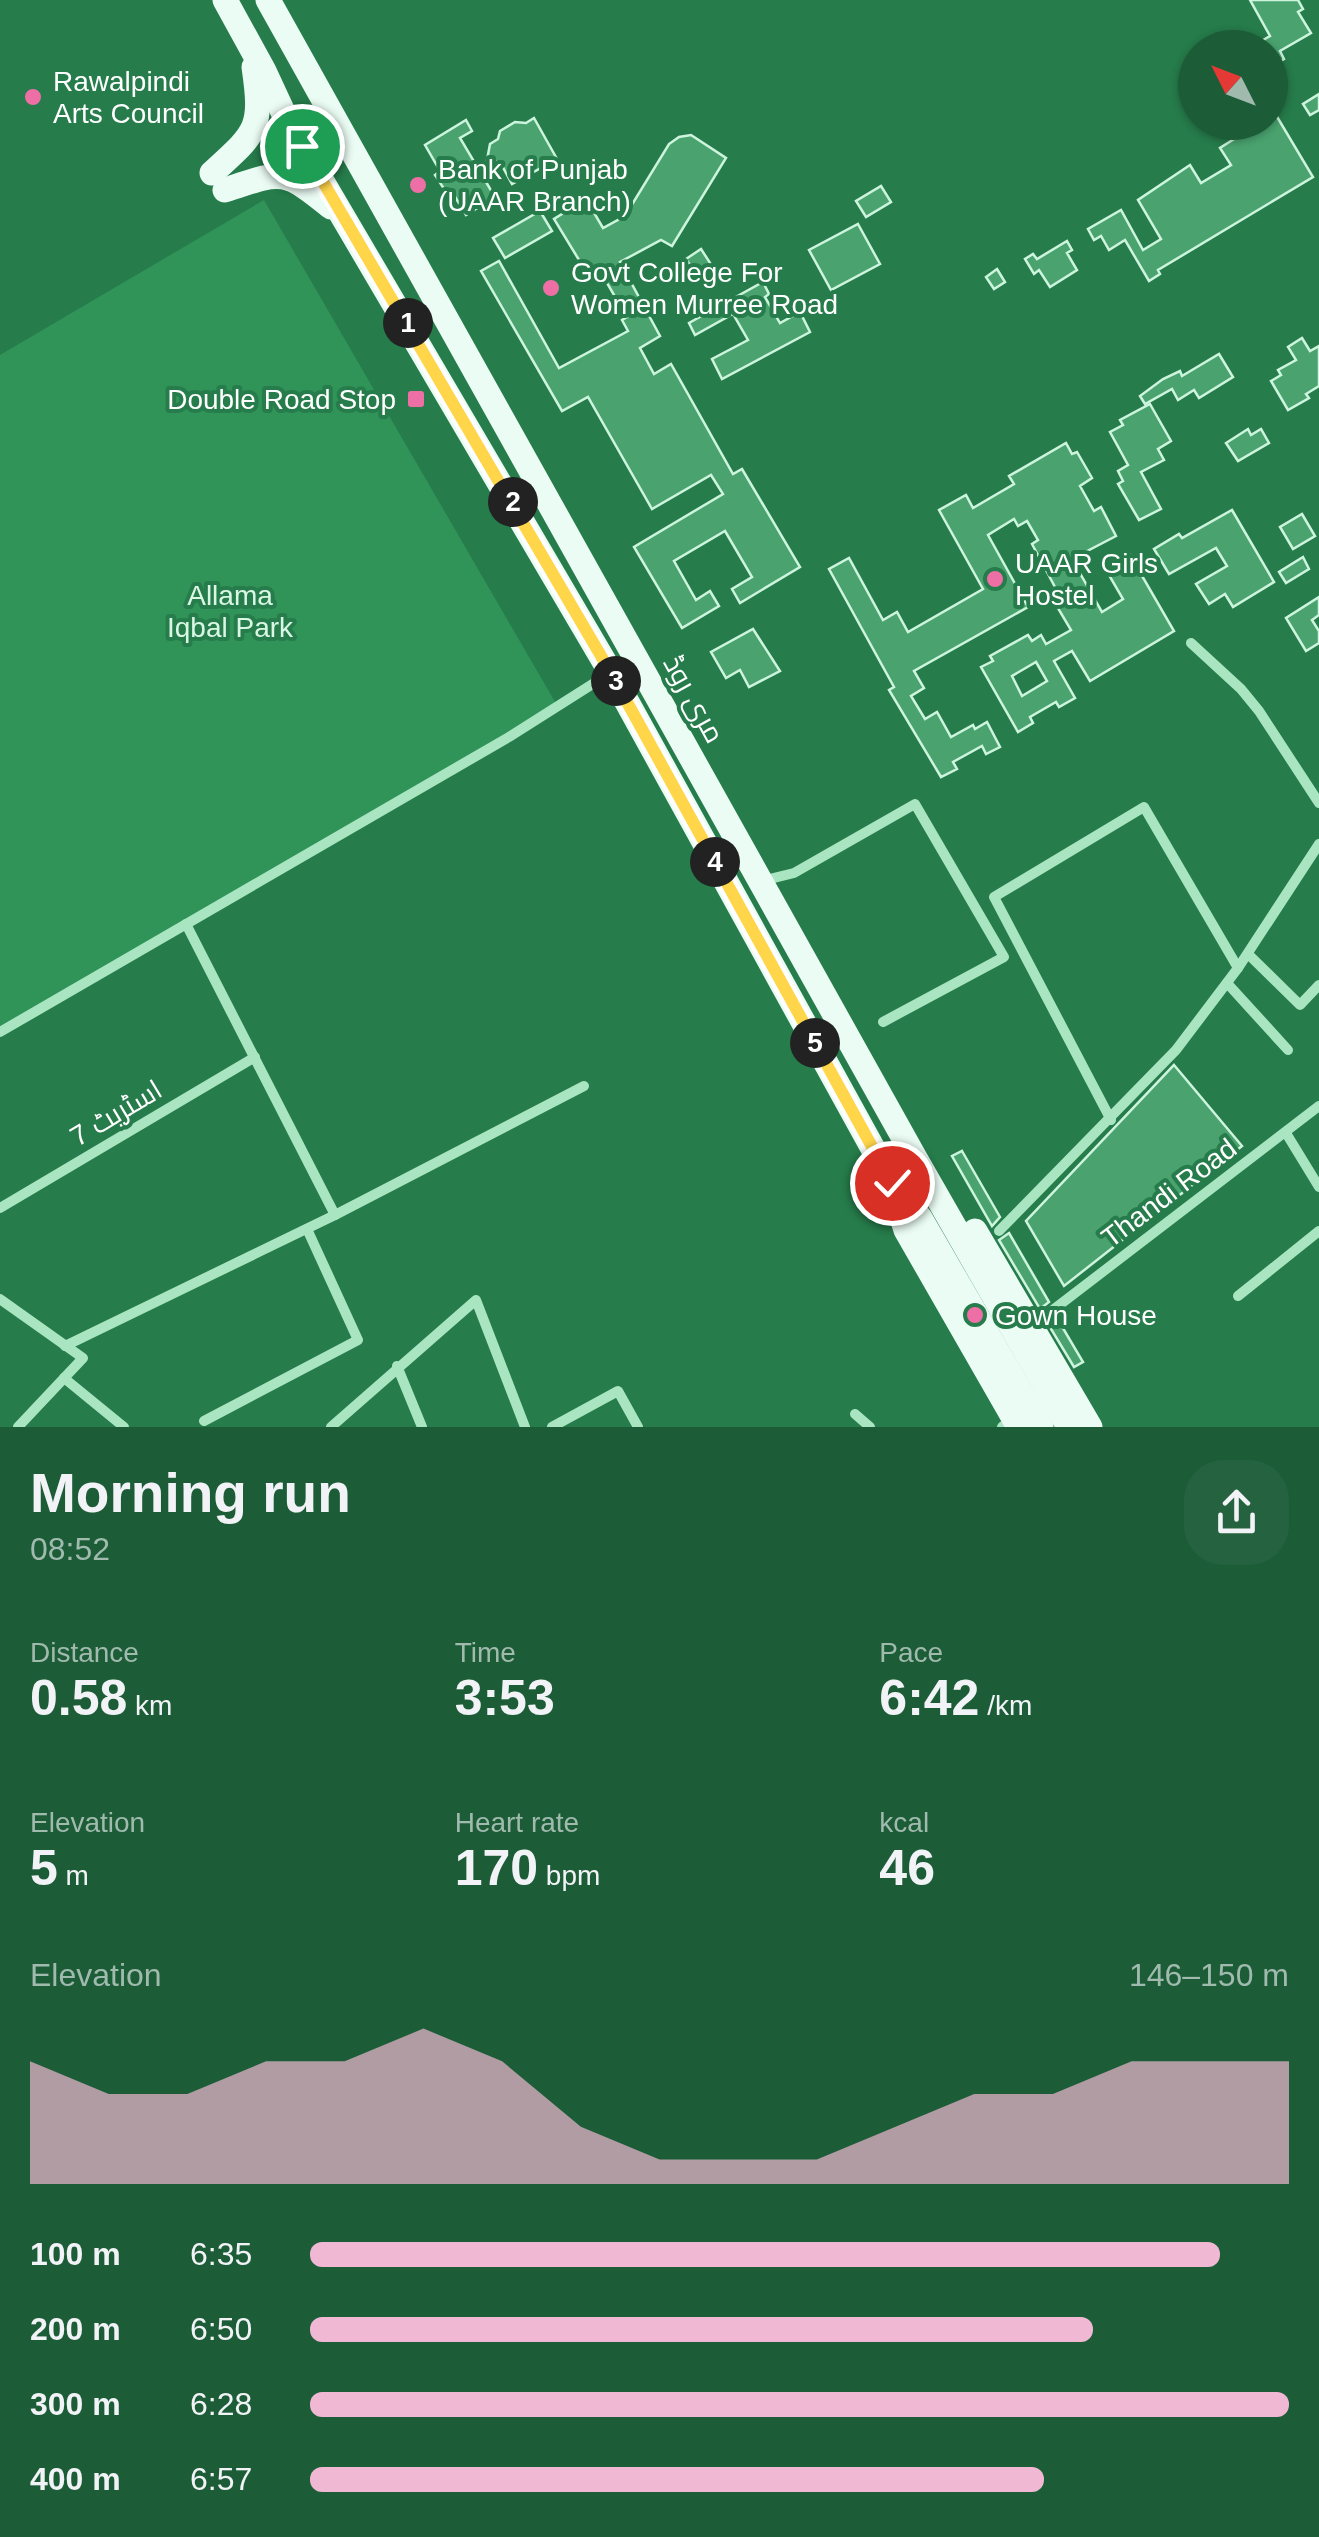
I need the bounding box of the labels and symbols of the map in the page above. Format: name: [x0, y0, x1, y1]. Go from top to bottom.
north arrow: [1178, 30, 1288, 140]
place label: Rawalpindi Arts Council: [53, 66, 204, 129]
marker: Rawalpindi Arts Council: [22, 86, 44, 108]
pin: [260, 104, 345, 189]
place label: Bank of Punjab (UAAR Branch): [438, 154, 631, 217]
marker: Bank of Punjab (UAAR Branch): [407, 174, 429, 196]
place label: Govt College For Women Murree Road: [571, 257, 838, 320]
marker: Govt College For Women Murree Road: [540, 277, 562, 299]
pin: 1: [383, 298, 433, 348]
place label: Double Road Stop: [167, 384, 396, 415]
marker: Double Road Stop: [405, 388, 427, 410]
pin: 2: [488, 477, 538, 527]
place label: UAAR Girls Hostel: [1015, 548, 1158, 611]
marker: UAAR Girls Hostel: [984, 568, 1006, 590]
park label: Allama Iqbal Park: [167, 580, 294, 643]
street label: مری روڈ: [656, 650, 731, 749]
pin: 3: [591, 656, 641, 706]
pin: 4: [690, 837, 740, 887]
pin: 5: [790, 1018, 840, 1068]
street label: اسٹریٹ 7: [65, 1074, 167, 1152]
street label: Thandi Road: [1096, 1132, 1242, 1254]
pin: [850, 1141, 935, 1226]
place label: Gown House: [995, 1300, 1157, 1331]
marker: Gown House: [964, 1304, 986, 1326]

